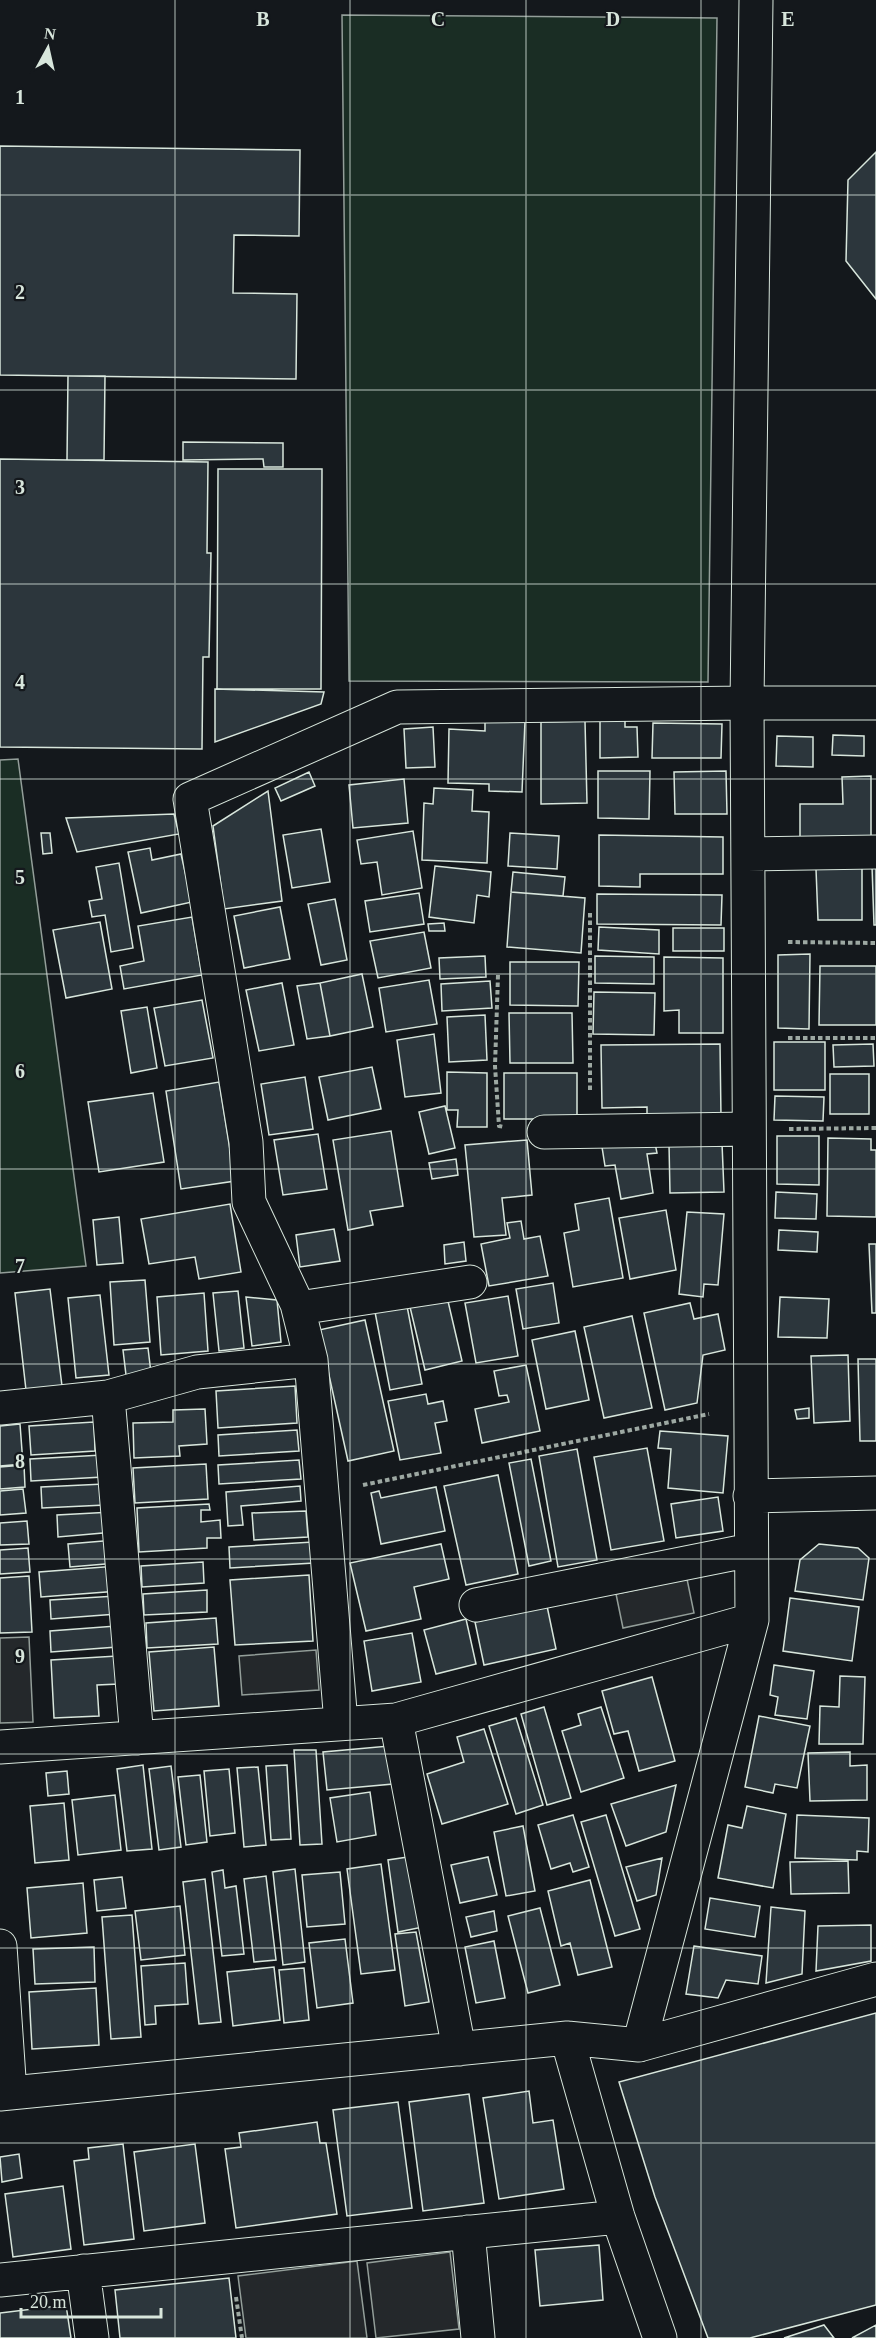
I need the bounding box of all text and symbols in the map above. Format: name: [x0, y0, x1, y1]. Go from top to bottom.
text: B: [256, 8, 270, 30]
text: C: [431, 8, 445, 30]
text: D: [606, 8, 620, 30]
text: E: [781, 8, 795, 30]
north arrow: [18, 18, 78, 78]
text: N: [43, 24, 57, 43]
text: 1: [15, 86, 25, 108]
text: 2: [15, 281, 25, 303]
text: 3: [15, 476, 25, 498]
text: 4: [15, 671, 25, 693]
text: 5: [15, 866, 25, 888]
text: 6: [15, 1060, 25, 1082]
text: 7: [15, 1255, 25, 1277]
text: 8: [15, 1450, 25, 1472]
text: 9: [15, 1645, 25, 1667]
scale bar: [21, 2281, 160, 2319]
text: 20 m: [30, 2292, 67, 2312]

